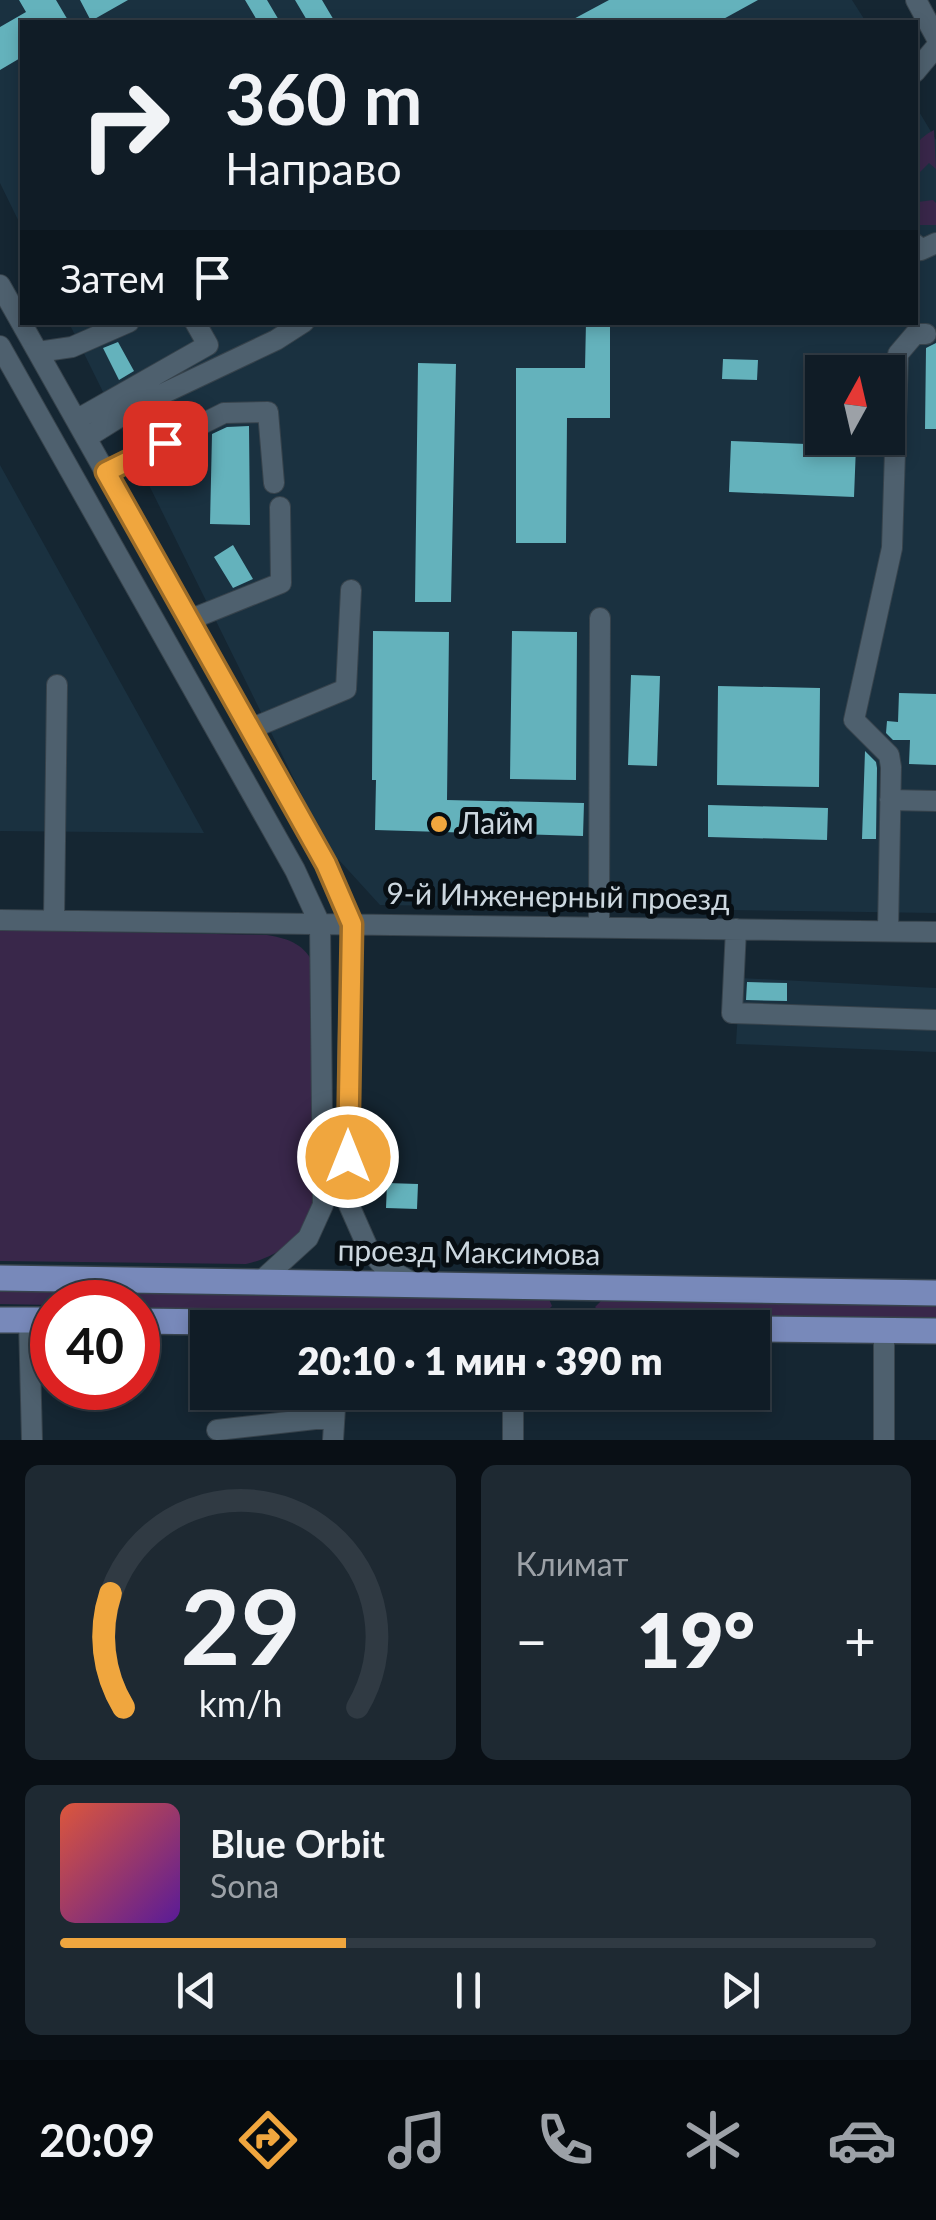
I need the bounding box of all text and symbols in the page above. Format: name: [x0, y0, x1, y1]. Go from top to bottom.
text: 360 m: [225, 56, 422, 140]
icon: right: [60, 60, 190, 190]
text: Направо: [225, 141, 402, 195]
icon: arrive: [185, 250, 240, 305]
text: Затем: [60, 255, 165, 301]
north arrow: [805, 355, 905, 455]
map controls: [805, 355, 905, 455]
pin: [123, 401, 208, 486]
icon: arrive: [138, 416, 193, 471]
place label: Лайм: [458, 804, 534, 840]
marker: Лайм: [428, 813, 450, 835]
street label: 9-й Инженерный проезд: [386, 874, 730, 916]
position arrow: [296, 1105, 400, 1209]
street label: проезд Максимова: [337, 1231, 601, 1271]
speed limit sign: 40: [30, 1280, 160, 1410]
text: 20:10 · 1 мин · 390 m: [297, 1337, 663, 1383]
text: Климат: [516, 1544, 628, 1583]
text: 29: [180, 1562, 301, 1687]
text: 19°: [637, 1594, 755, 1684]
text: −: [516, 1607, 547, 1673]
text: +: [844, 1607, 876, 1673]
text: km/h: [198, 1682, 282, 1725]
text: Blue Orbit: [210, 1820, 385, 1866]
text: Sona: [210, 1866, 279, 1905]
icon: previous: [169, 1963, 224, 2018]
icon: pause: [441, 1963, 496, 2018]
icon: next: [713, 1963, 768, 2018]
icon: directions: [233, 2105, 303, 2175]
icon: music: [382, 2105, 452, 2175]
icon: phone: [530, 2105, 600, 2175]
icon: climate: [678, 2105, 748, 2175]
icon: car: [827, 2105, 897, 2175]
text: 20:09: [39, 2113, 155, 2167]

